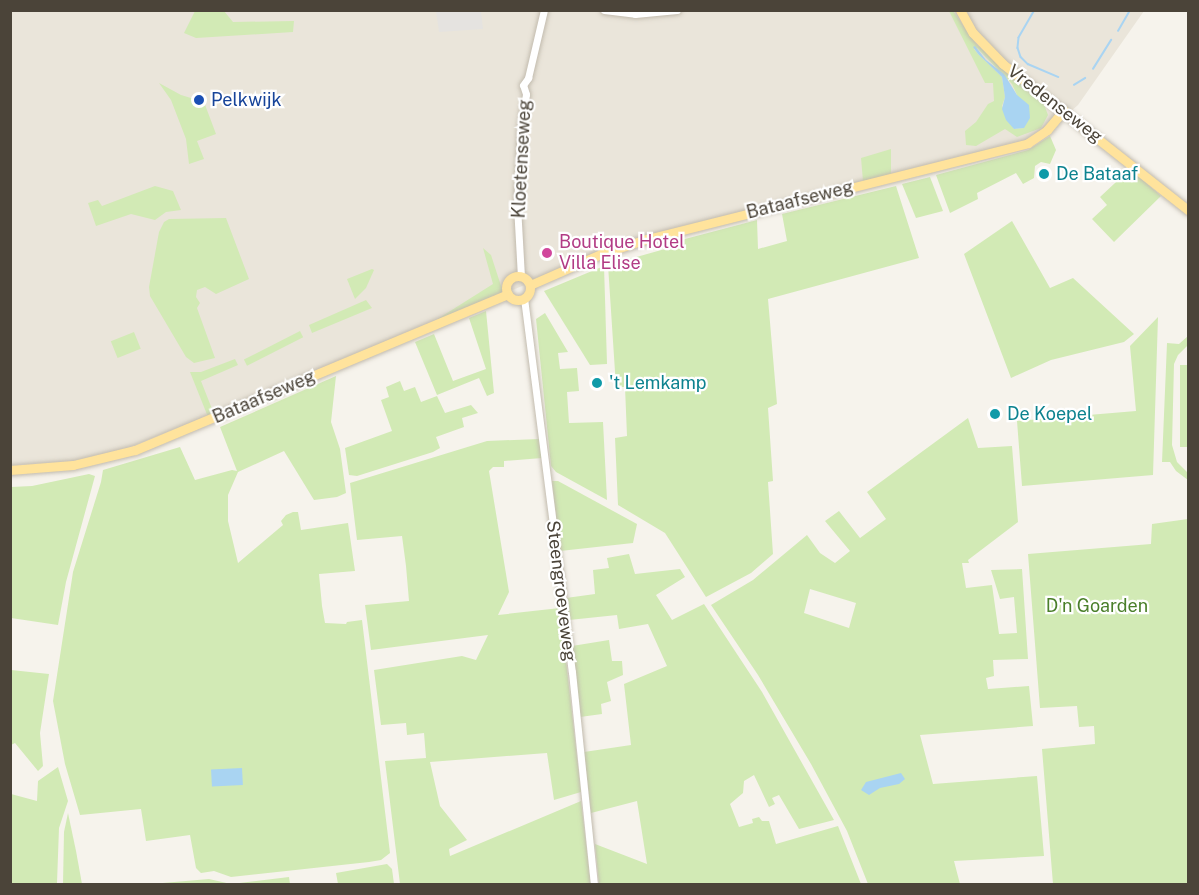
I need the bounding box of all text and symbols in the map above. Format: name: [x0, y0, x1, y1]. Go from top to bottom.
street label: Vredenseweg: [1003, 60, 1107, 148]
place label: Pelkwijk: [211, 89, 282, 111]
marker: Pelkwijk: [192, 93, 206, 107]
street label: Kloetenseweg: [508, 99, 536, 219]
place label: De Bataaf: [1056, 163, 1138, 185]
marker: De Bataaf: [1037, 167, 1051, 181]
street label: Bataafseweg: [744, 176, 856, 224]
place label: Boutique Hotel Villa Elise: [559, 232, 685, 274]
marker: Boutique Hotel Villa Elise: [540, 246, 554, 260]
street label: Bataafseweg: [209, 366, 319, 428]
place label: 't Lemkamp: [609, 372, 707, 394]
marker: 't Lemkamp: [590, 376, 604, 390]
place label: De Koepel: [1007, 403, 1093, 425]
marker: De Koepel: [988, 407, 1002, 421]
street label: Steengroeveweg: [542, 519, 580, 663]
park label: D'n Goarden: [1046, 595, 1148, 617]

